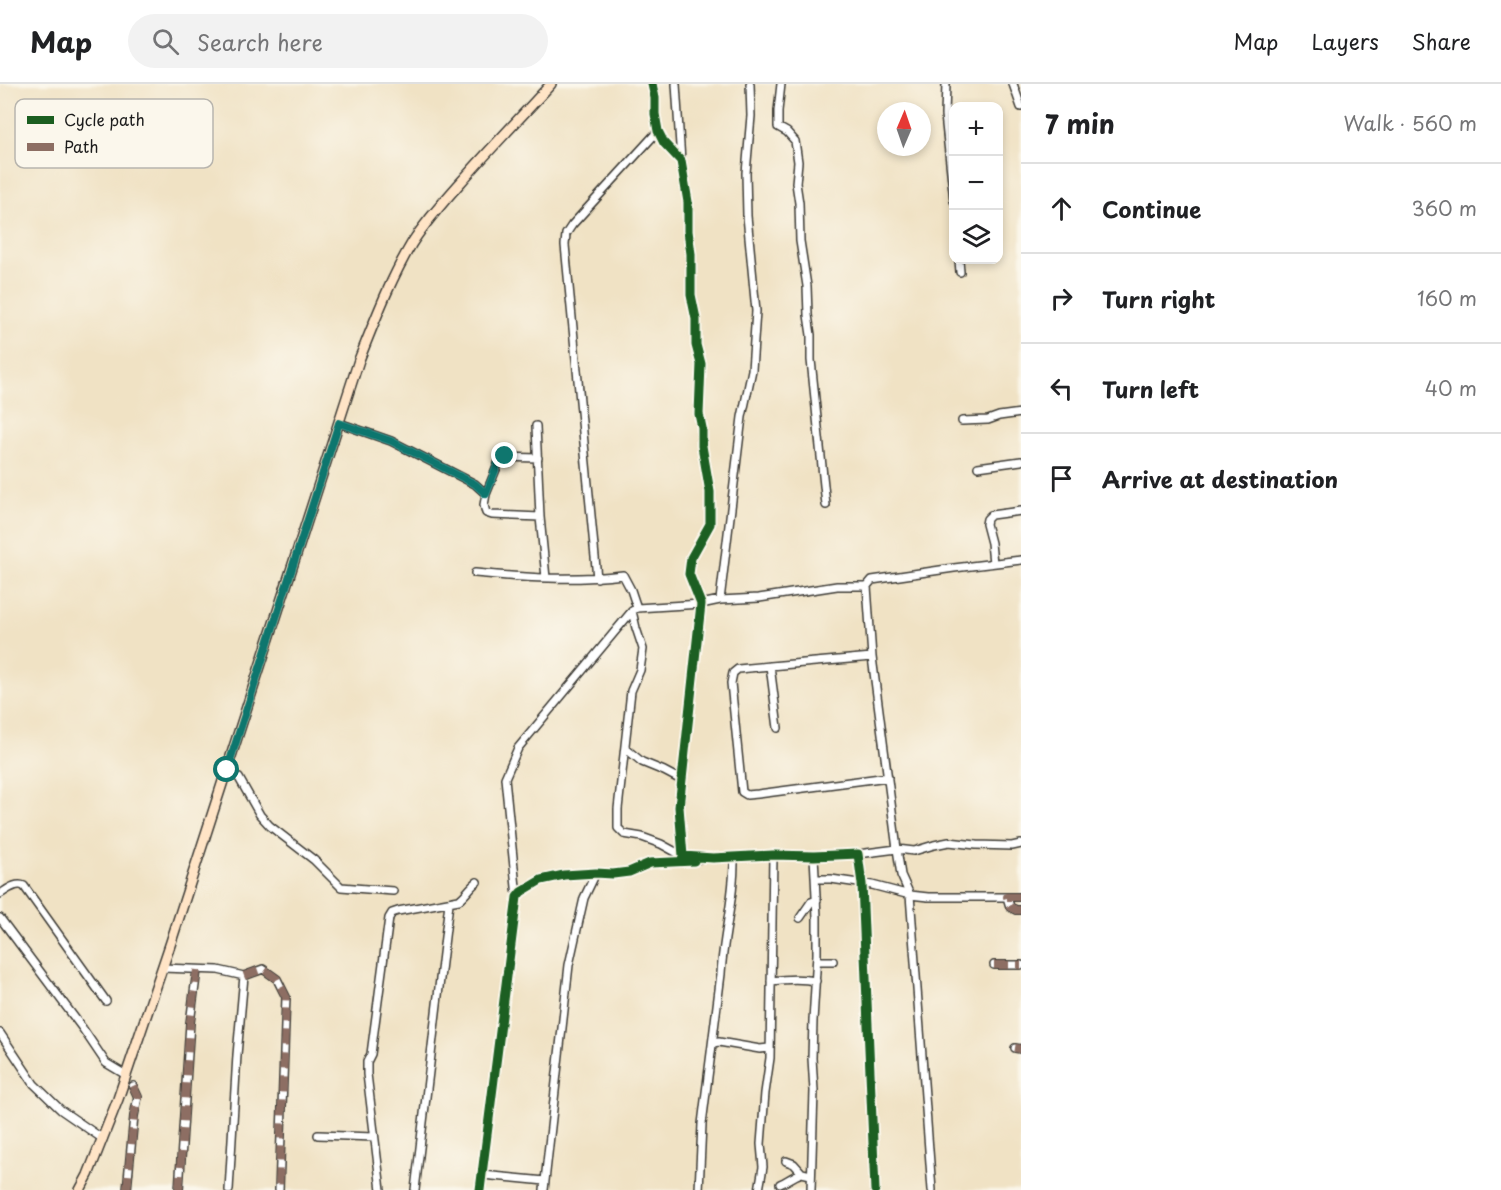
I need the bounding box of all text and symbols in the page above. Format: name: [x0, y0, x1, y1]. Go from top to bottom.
search box: [128, 14, 548, 68]
text: Map: [30, 20, 92, 63]
icon: search: [149, 25, 182, 58]
text: Search here: [197, 25, 323, 58]
text: Map: [1234, 25, 1278, 57]
text: Layers: [1311, 25, 1379, 57]
text: Share: [1412, 25, 1471, 57]
legend: [15, 99, 213, 168]
north arrow: [877, 102, 931, 156]
map controls: [949, 102, 1003, 264]
button: +: [949, 102, 1003, 156]
text: 7 min: [1045, 104, 1115, 143]
text: Cycle path: [64, 107, 145, 131]
text: Walk · 560 m: [1343, 108, 1477, 138]
text: Path: [64, 134, 99, 158]
button: −: [949, 156, 1003, 210]
icon: ahead: [1045, 192, 1078, 225]
text: Continue: [1102, 192, 1201, 225]
text: 360 m: [1411, 193, 1477, 223]
button: layers: [949, 210, 1003, 264]
icon: right: [1045, 282, 1078, 315]
text: Turn right: [1102, 282, 1215, 315]
text: 160 m: [1417, 283, 1477, 313]
icon: left: [1045, 372, 1078, 405]
text: Turn left: [1102, 372, 1199, 405]
text: 40 m: [1425, 373, 1477, 403]
route end: [491, 442, 517, 468]
icon: arrive: [1045, 462, 1078, 495]
text: Arrive at destination: [1102, 462, 1338, 495]
route start: [213, 756, 239, 782]

